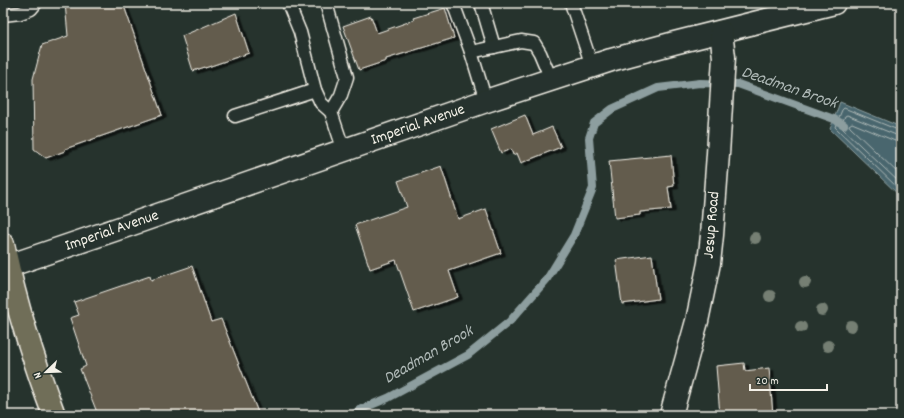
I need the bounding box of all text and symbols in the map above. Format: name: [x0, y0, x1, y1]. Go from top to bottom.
water label: Deadman Brook: [738, 61, 842, 117]
street label: Imperial Avenue: [368, 98, 468, 152]
street label: Jesup Road: [698, 190, 726, 260]
street label: Imperial Avenue: [62, 204, 162, 258]
water label: Deadman Brook: [380, 320, 480, 391]
north arrow: [26, 352, 66, 392]
scale bar: [750, 366, 827, 392]
text: N: [30, 369, 47, 381]
text: 20 m: [756, 373, 779, 390]

